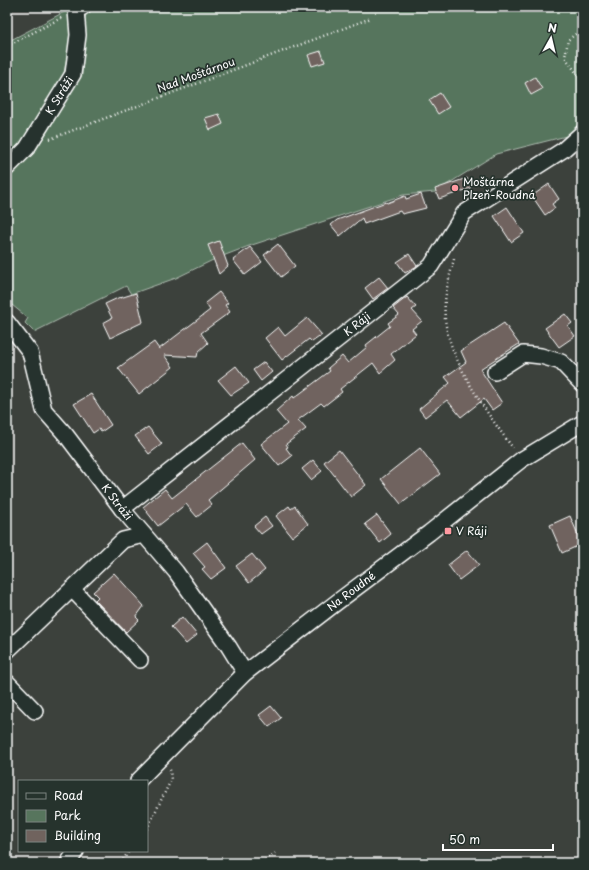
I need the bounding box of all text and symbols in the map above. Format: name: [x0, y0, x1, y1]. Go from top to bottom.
north arrow: [531, 18, 571, 58]
text: N: [547, 19, 558, 37]
street label: Nad Moštárnou: [154, 53, 237, 97]
street label: K Stráži: [41, 73, 78, 118]
place label: Moštárna Plzeň-Roudná: [463, 173, 535, 203]
marker: Moštárna Plzeň-Roudná: [450, 183, 460, 193]
street label: K Ráji: [340, 308, 374, 340]
street label: K Stráži: [98, 480, 137, 524]
place label: V Ráji: [456, 522, 487, 539]
marker: V Ráji: [443, 526, 453, 536]
street label: Na Roudné: [323, 567, 379, 615]
legend: [18, 780, 148, 852]
text: Road: [54, 786, 83, 804]
text: Park: [54, 806, 81, 824]
text: Building: [54, 826, 101, 844]
scale bar: [443, 826, 553, 852]
text: 50 m: [449, 830, 480, 848]

